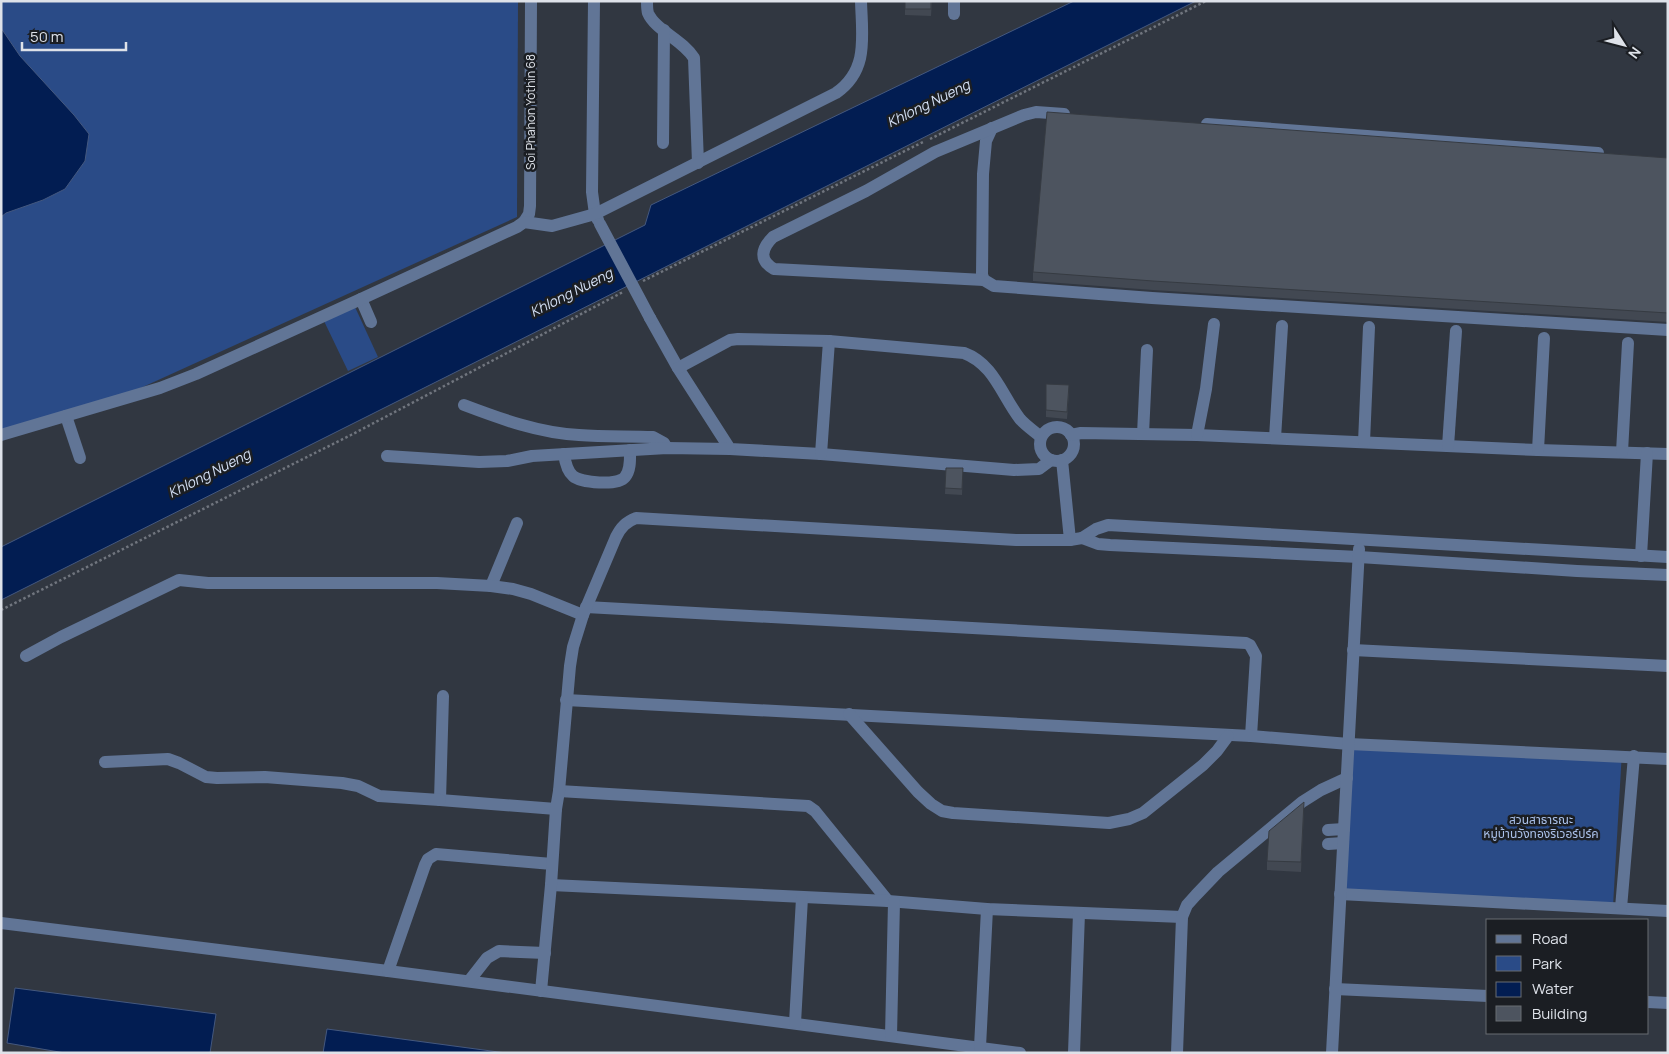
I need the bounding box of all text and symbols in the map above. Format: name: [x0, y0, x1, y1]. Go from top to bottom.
scale bar: [22, 20, 126, 52]
north arrow: [1599, 20, 1649, 70]
text: 50 m: [30, 26, 64, 47]
text: N: [1624, 43, 1646, 63]
street label: Soi Phahon Yothin 68: [522, 54, 539, 170]
water label: Khlong Nueng: [883, 74, 974, 131]
water label: Khlong Nueng: [527, 262, 617, 321]
water label: Khlong Nueng: [165, 443, 255, 502]
park label: สวนสาธารณะ หมู่บ้านวังทองริเวอร์ปร์ค: [1483, 811, 1599, 842]
legend: [1486, 919, 1649, 1034]
text: Road: [1532, 928, 1568, 949]
text: Park: [1532, 953, 1562, 974]
text: Water: [1532, 978, 1574, 999]
text: Building: [1532, 1003, 1587, 1024]

